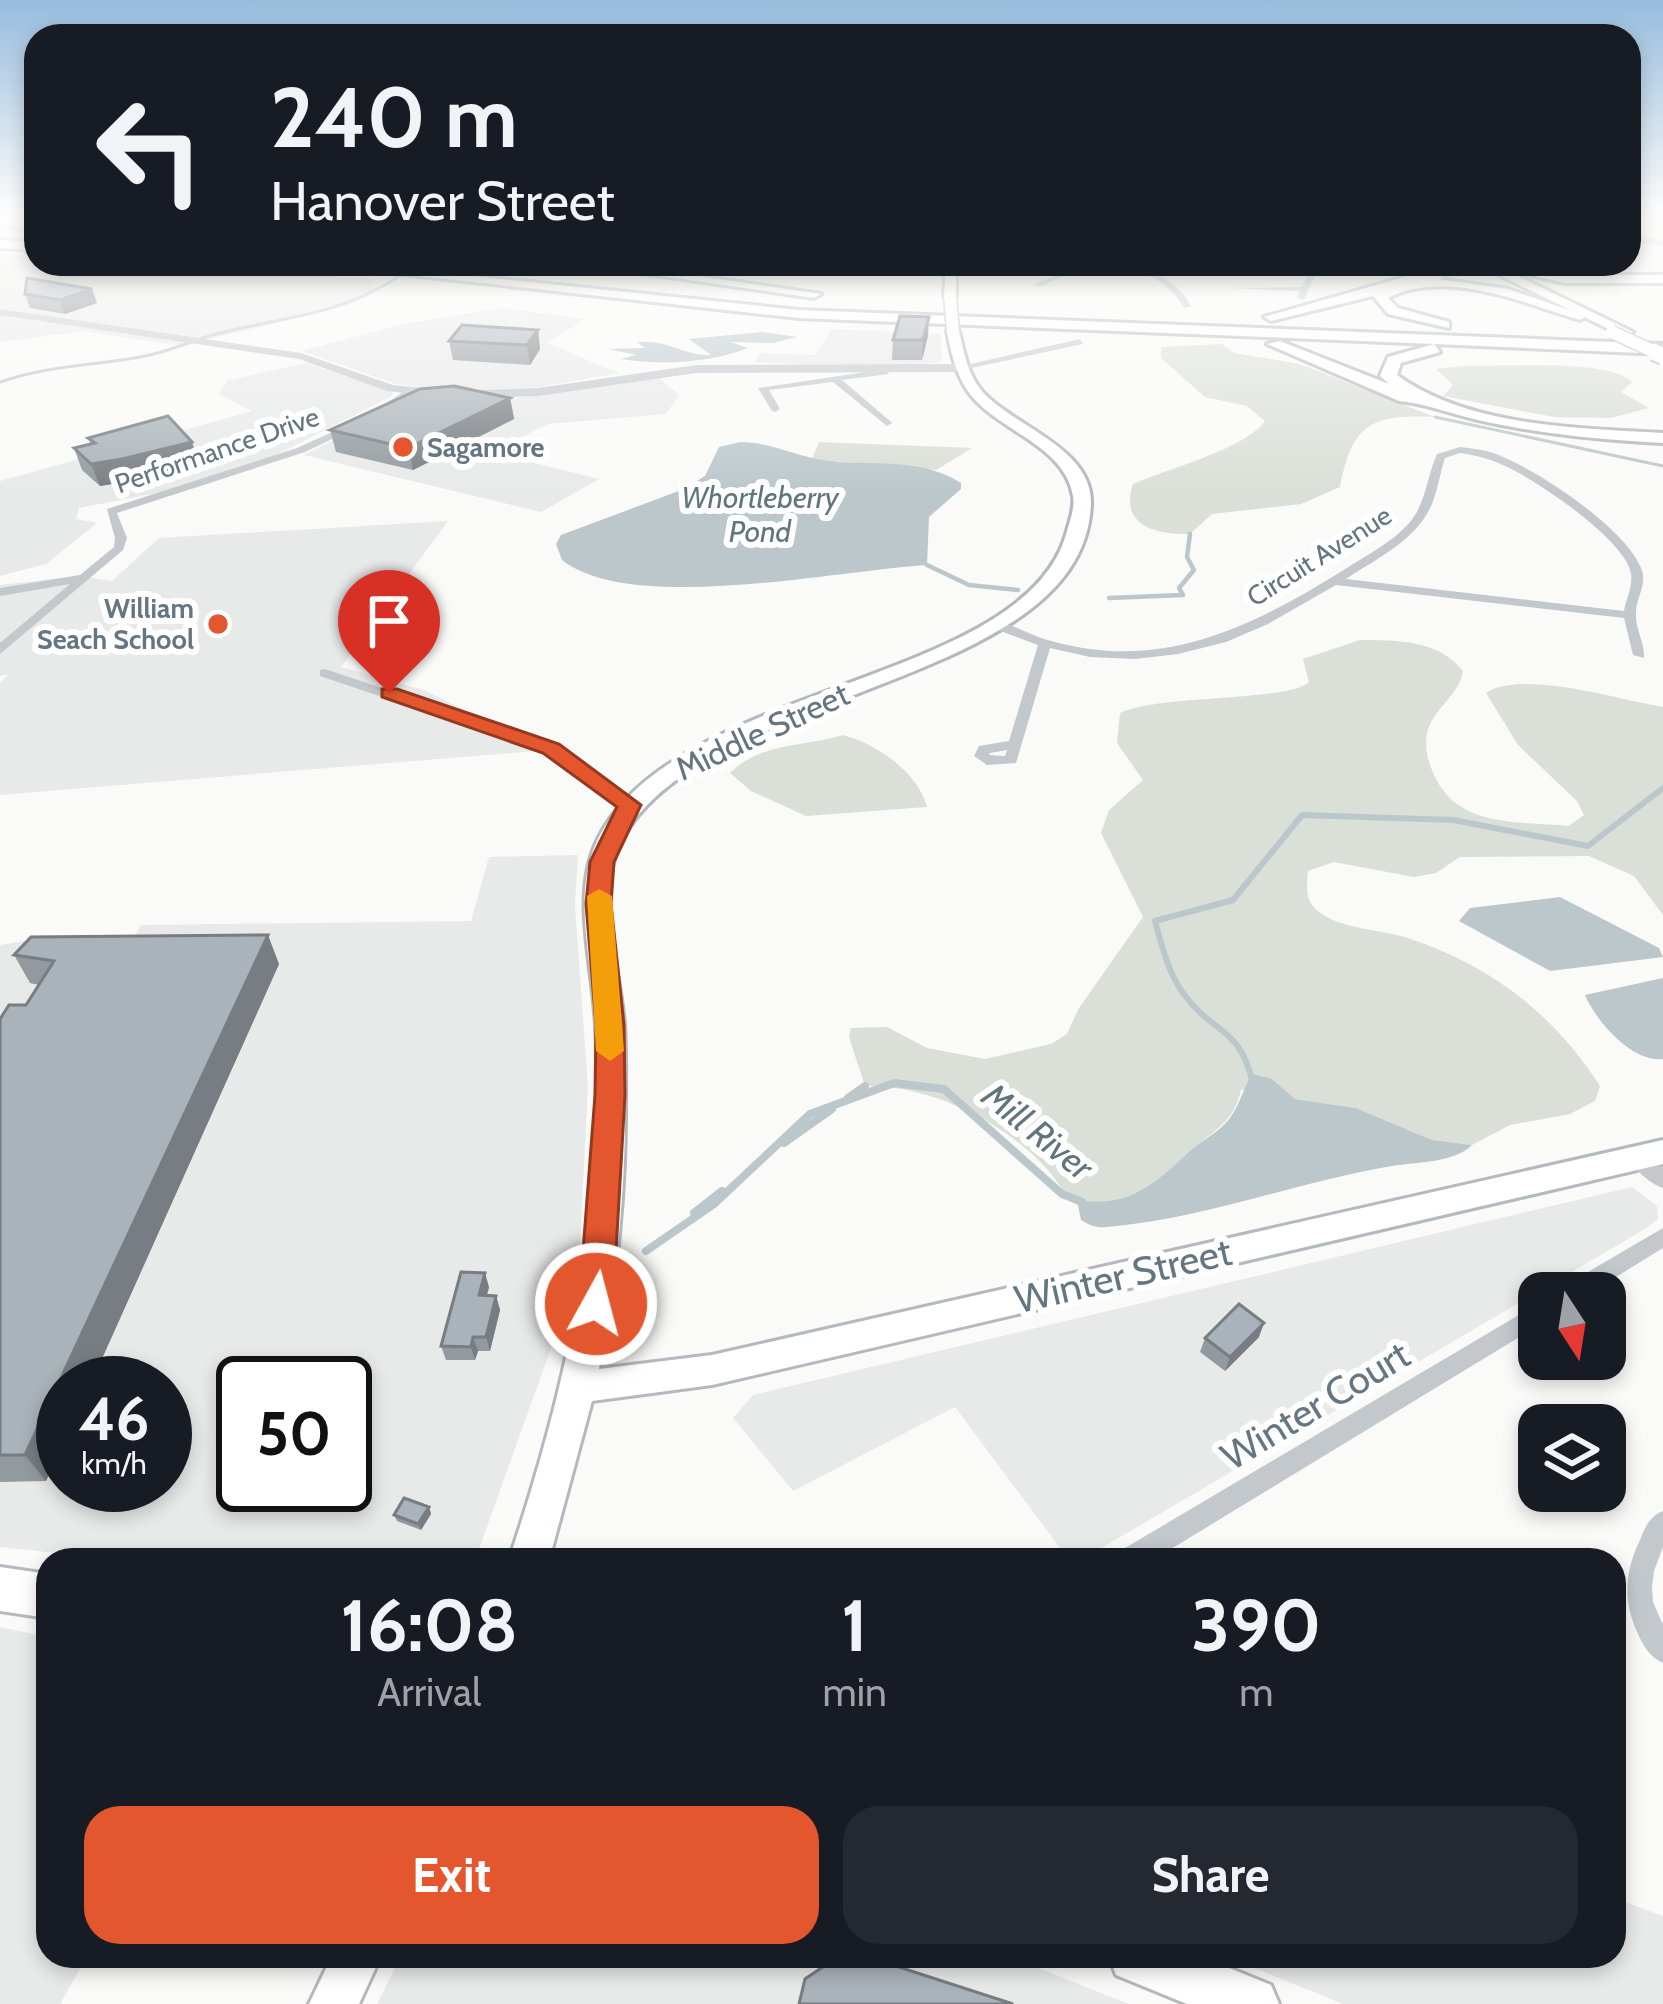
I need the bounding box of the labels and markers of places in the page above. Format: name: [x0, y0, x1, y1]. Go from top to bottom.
place label: Sagamore: [427, 431, 545, 464]
marker: Sagamore: [390, 434, 416, 460]
pin: [338, 570, 440, 693]
place label: William Seach School: [37, 592, 194, 656]
marker: William Seach School: [205, 611, 231, 637]

